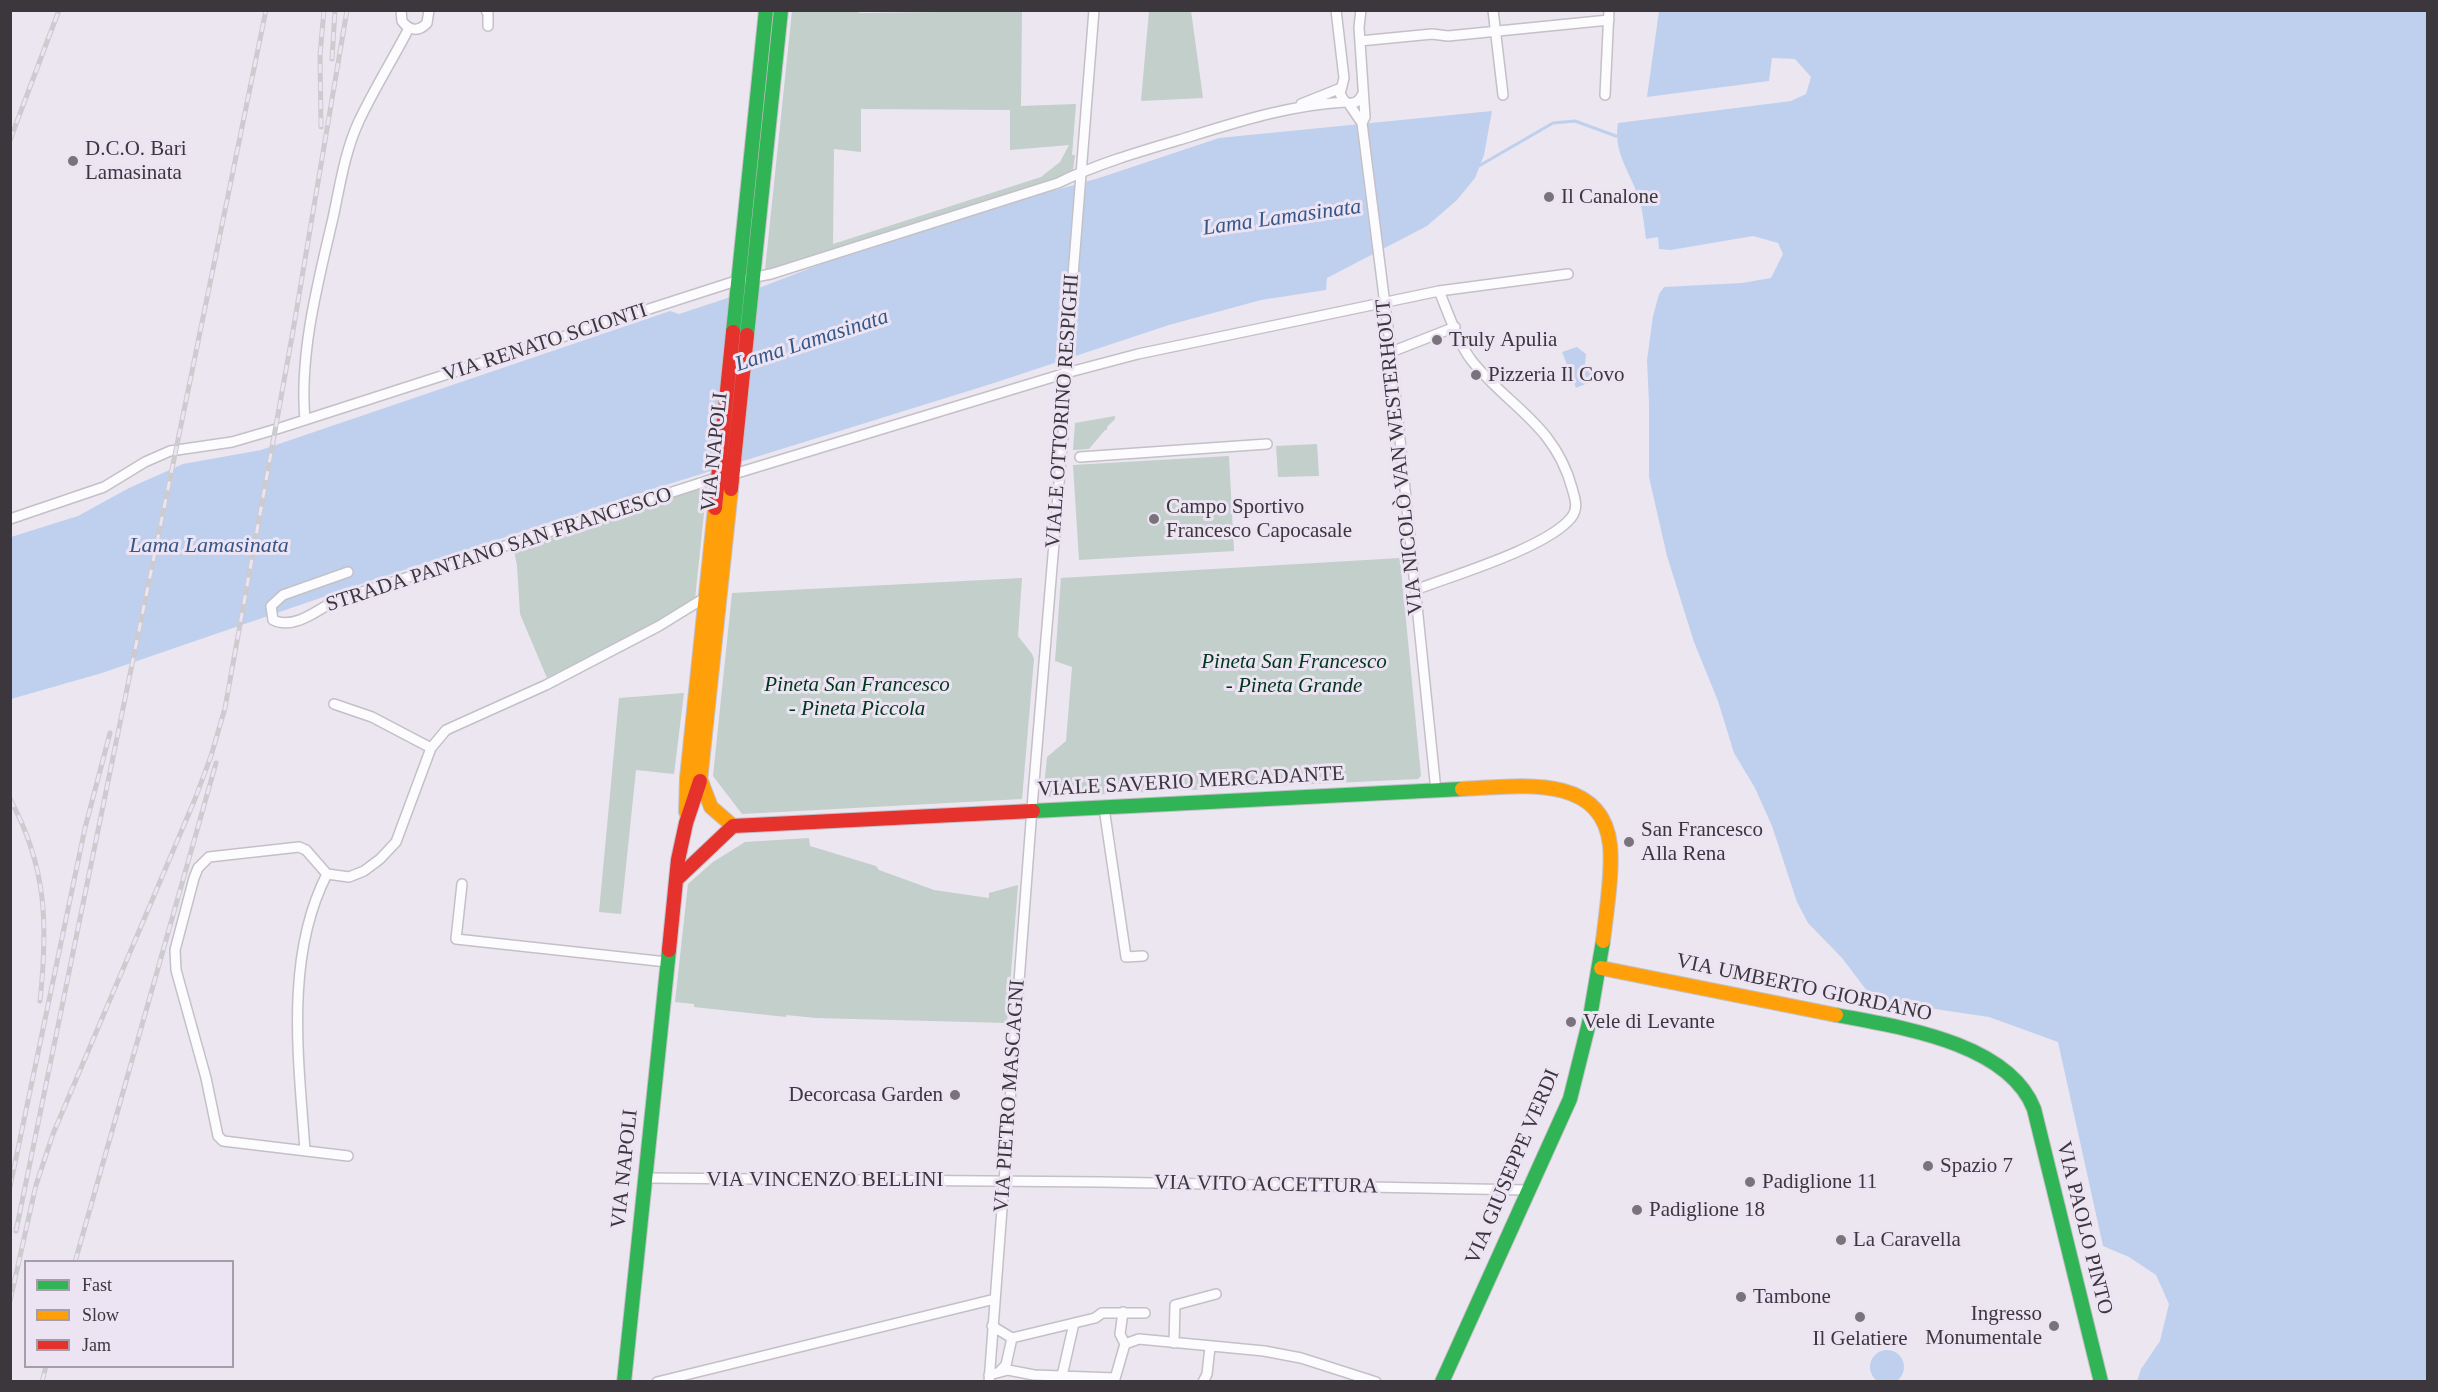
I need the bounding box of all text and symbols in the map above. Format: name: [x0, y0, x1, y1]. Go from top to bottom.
place label: D.C.O. Bari Lamasinata: [85, 136, 186, 186]
marker: D.C.O. Bari Lamasinata: [66, 154, 80, 168]
place label: Il Canalone: [1561, 184, 1658, 210]
marker: Il Canalone: [1542, 190, 1556, 204]
water label: Lama Lamasinata: [1201, 194, 1363, 242]
street label: VIALE OTTORINO RESPIGHI: [1041, 273, 1085, 549]
street label: VIA RENATO SCIONTI: [440, 298, 650, 388]
street label: VIA NICOLÒ VAN WESTERHOUT: [1371, 298, 1429, 616]
water label: Lama Lamasinata: [732, 304, 892, 378]
place label: Truly Apulia: [1449, 327, 1557, 353]
marker: Truly Apulia: [1430, 333, 1444, 347]
place label: Pizzeria Il Covo: [1488, 362, 1624, 388]
marker: Pizzeria Il Covo: [1469, 368, 1483, 382]
street label: VIA NAPOLI: [696, 391, 734, 513]
street label: STRADA PANTANO SAN FRANCESCO: [323, 482, 675, 618]
place label: Campo Sportivo Francesco Capocasale: [1166, 494, 1352, 544]
marker: Campo Sportivo Francesco Capocasale: [1147, 512, 1161, 526]
water label: Lama Lamasinata: [129, 533, 289, 559]
park label: Pineta San Francesco - Pineta Grande: [1201, 649, 1387, 699]
park label: Pineta San Francesco - Pineta Piccola: [764, 672, 950, 722]
street label: VIALE SAVERIO MERCADANTE: [1037, 761, 1345, 803]
place label: San Francesco Alla Rena: [1641, 817, 1763, 867]
marker: San Francesco Alla Rena: [1622, 835, 1636, 849]
street label: VIA UMBERTO GIORDANO: [1674, 949, 1934, 1027]
street label: VIA PIETRO MASCAGNI: [989, 979, 1031, 1213]
place label: Vele di Levante: [1583, 1009, 1715, 1035]
marker: Vele di Levante: [1564, 1015, 1578, 1029]
street label: VIA GIUSEPPE VERDI: [1460, 1065, 1566, 1269]
place label: Decorcasa Garden: [789, 1082, 943, 1108]
marker: Decorcasa Garden: [948, 1088, 962, 1102]
street label: VIA NAPOLI: [606, 1108, 644, 1230]
street label: VIA PAOLO PINTO: [2050, 1139, 2118, 1317]
place label: Spazio 7: [1940, 1153, 2013, 1179]
marker: Spazio 7: [1921, 1159, 1935, 1173]
street label: VIA VINCENZO BELLINI: [707, 1167, 943, 1193]
place label: Padiglione 11: [1762, 1169, 1877, 1195]
street label: VIA VITO ACCETTURA: [1154, 1170, 1378, 1200]
marker: Padiglione 11: [1743, 1175, 1757, 1189]
place label: Padiglione 18: [1649, 1197, 1765, 1223]
marker: Padiglione 18: [1630, 1203, 1644, 1217]
place label: La Caravella: [1853, 1227, 1961, 1253]
marker: La Caravella: [1834, 1233, 1848, 1247]
legend: [24, 1260, 234, 1368]
text: Fast: [82, 1275, 112, 1295]
place label: Tambone: [1753, 1284, 1831, 1310]
marker: Tambone: [1734, 1290, 1748, 1304]
place label: Ingresso Monumentale: [1925, 1301, 2042, 1351]
text: Slow: [82, 1305, 119, 1325]
marker: Il Gelatiere: [1853, 1310, 1867, 1324]
marker: Ingresso Monumentale: [2047, 1319, 2061, 1333]
place label: Il Gelatiere: [1812, 1326, 1908, 1352]
text: Jam: [82, 1335, 111, 1355]

